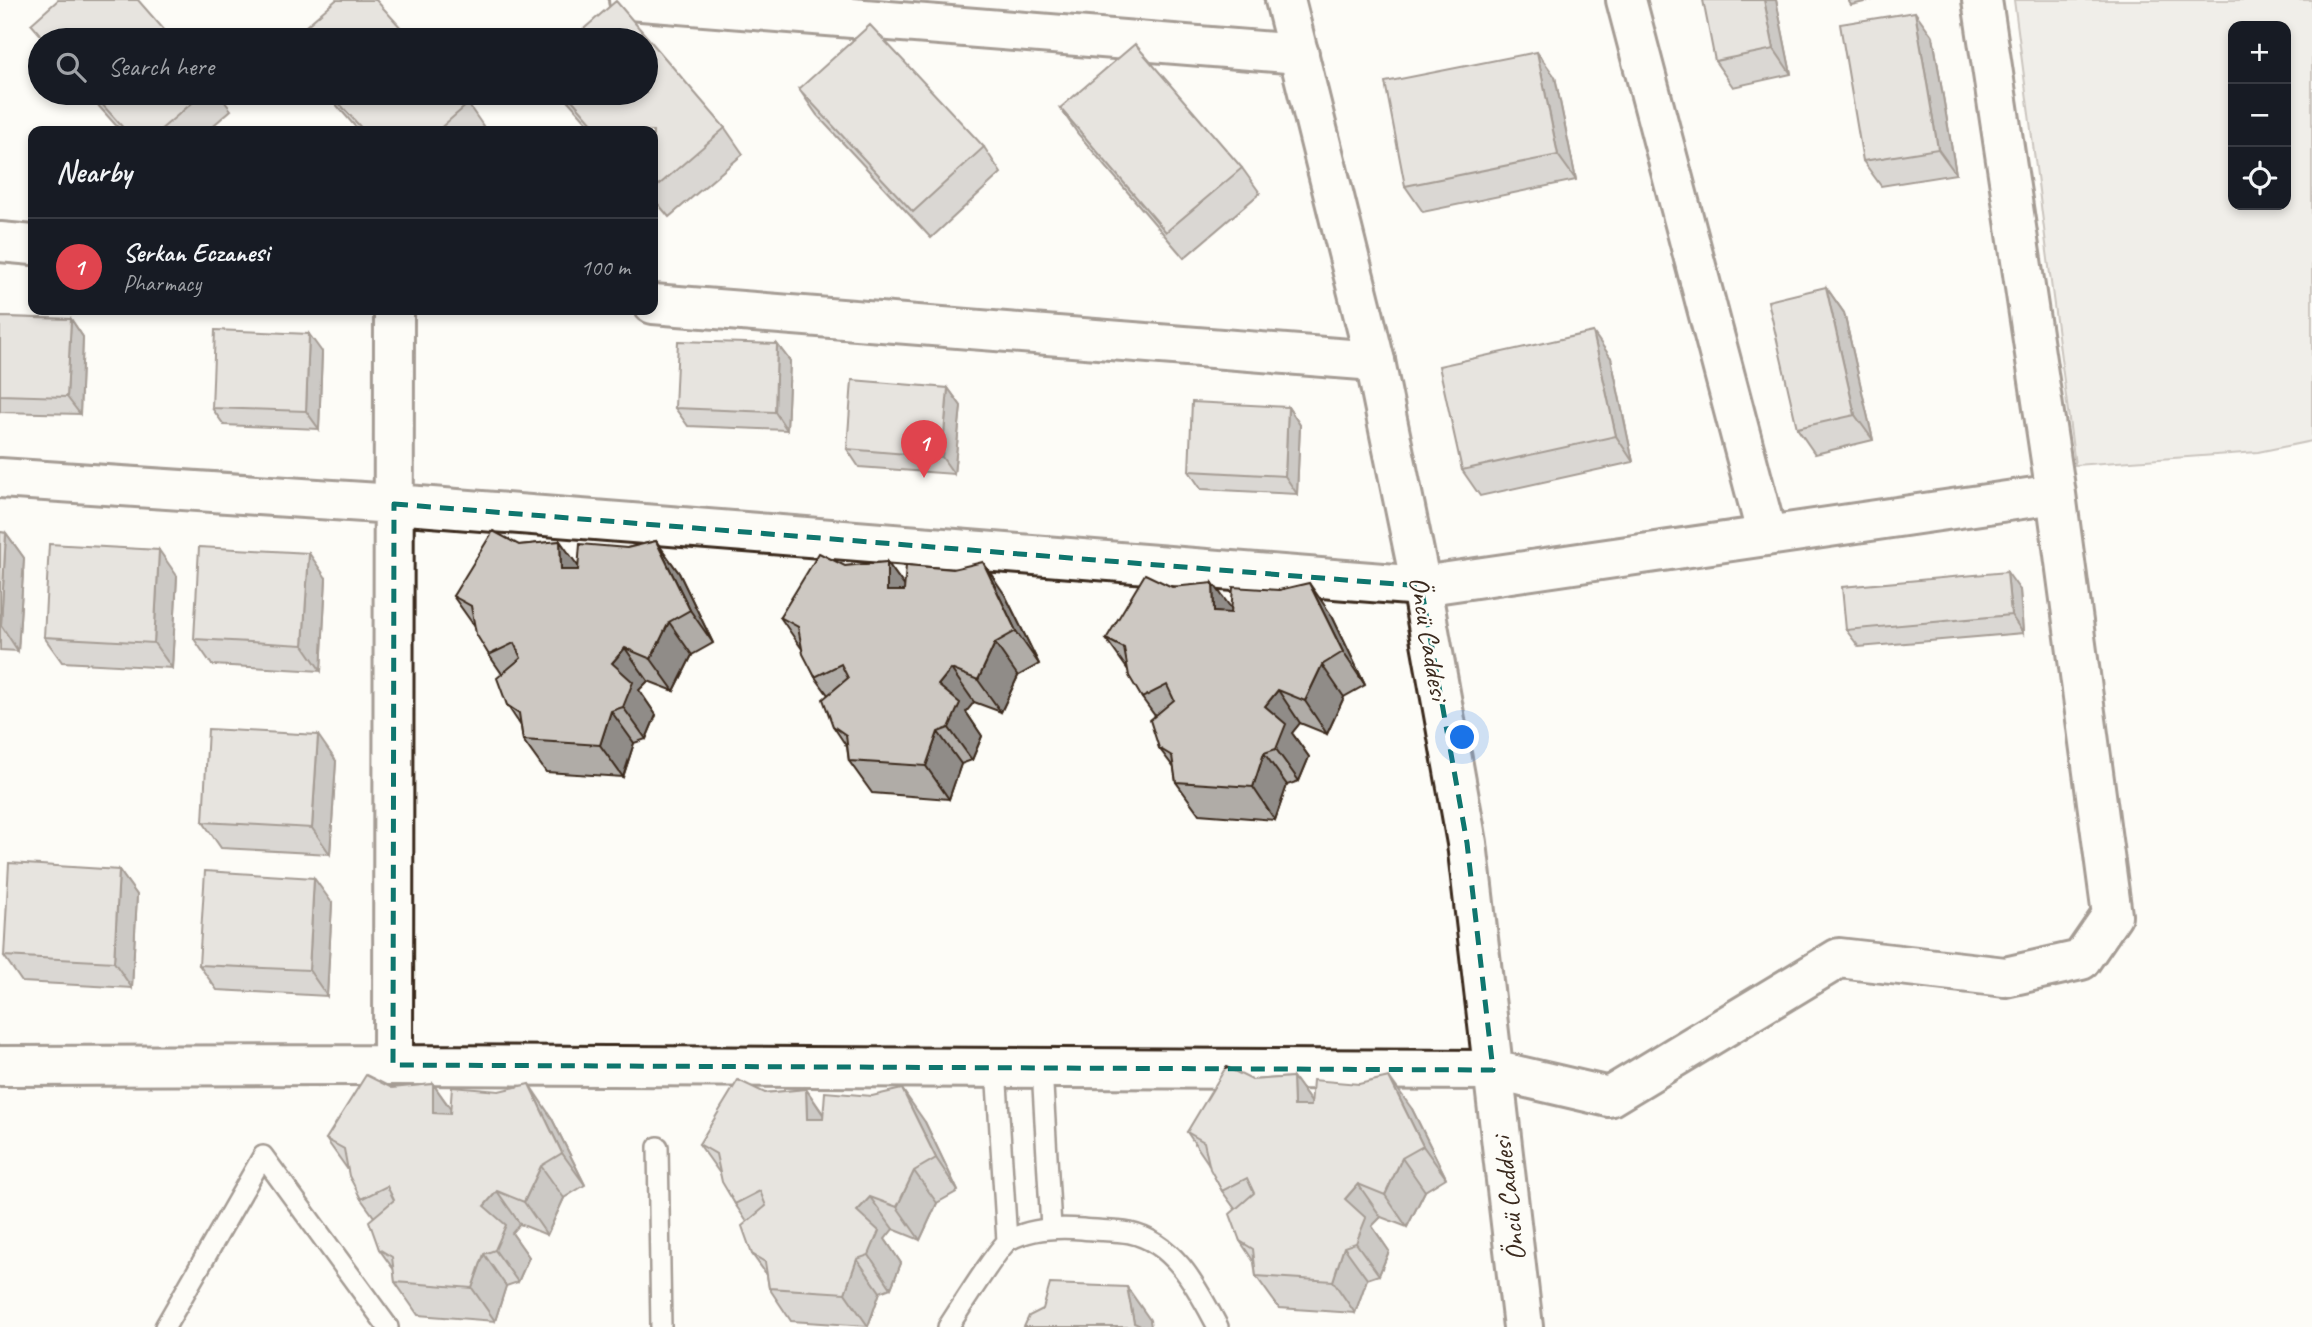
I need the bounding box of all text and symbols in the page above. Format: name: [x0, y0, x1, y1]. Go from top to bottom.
map controls: [2228, 21, 2291, 210]
button: +: [2228, 21, 2291, 84]
search box: [28, 28, 658, 105]
icon: search: [52, 48, 90, 86]
text: Search here: [108, 50, 214, 83]
button: −: [2228, 84, 2291, 147]
button: locate: [2228, 147, 2291, 210]
text: Nearby: [56, 153, 132, 191]
text: Serkan Eczanesi: [123, 236, 269, 269]
text: 1: [74, 253, 84, 282]
text: 100 m: [581, 253, 630, 282]
text: Pharmacy: [123, 269, 201, 298]
pin: 1: [901, 420, 947, 478]
street label: Öncü Caddesi: [1401, 574, 1458, 706]
your location: [1445, 720, 1479, 754]
street label: Öncü Caddesi: [1483, 1131, 1533, 1263]

